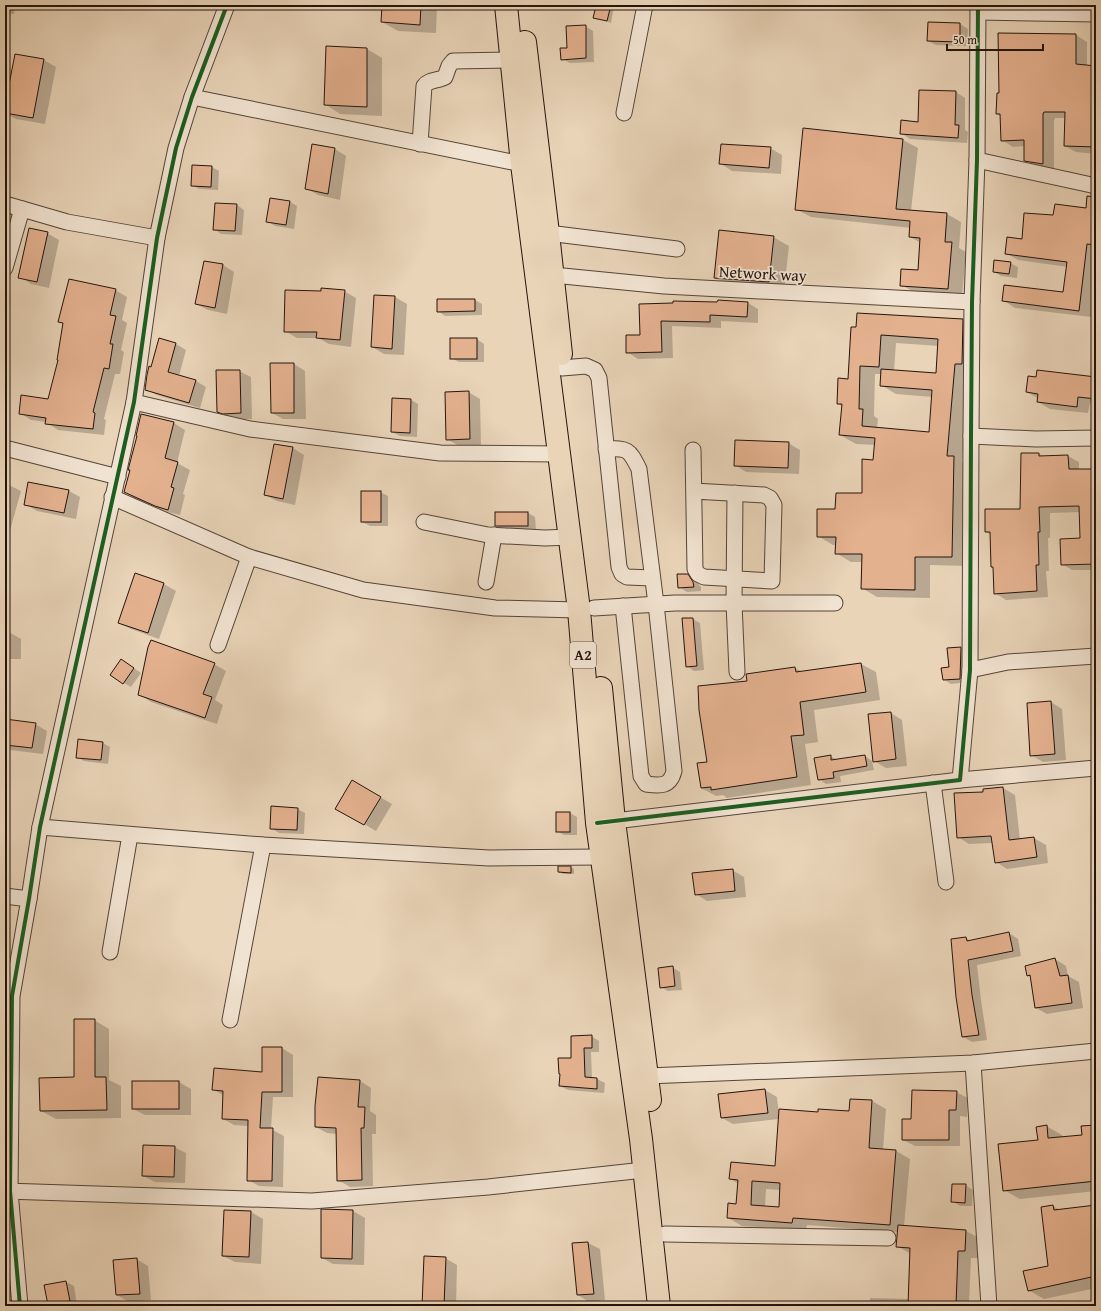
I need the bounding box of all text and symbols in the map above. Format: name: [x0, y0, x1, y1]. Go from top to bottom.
scale bar: [947, 26, 1043, 52]
text: 50 m: [953, 31, 977, 48]
street label: Network way: [719, 259, 807, 287]
road number: A2: [570, 642, 596, 668]

